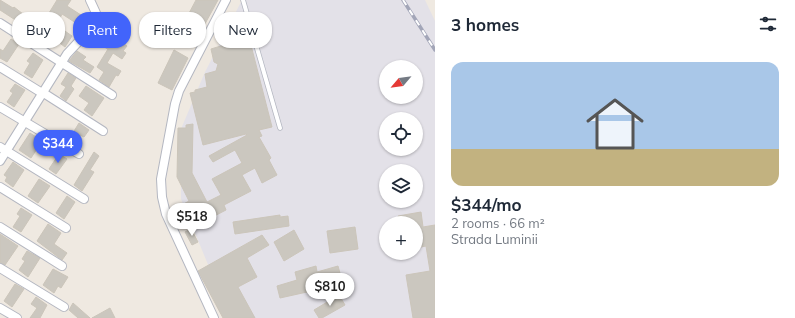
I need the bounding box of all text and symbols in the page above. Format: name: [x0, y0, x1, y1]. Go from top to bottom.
chip: Buy: [12, 12, 65, 48]
chip: Rent: [73, 12, 131, 48]
chip: Filters: [139, 12, 206, 48]
chip: New: [214, 12, 272, 48]
icon: filters: [757, 13, 779, 35]
text: 3 homes: [451, 14, 519, 35]
north arrow: [379, 60, 423, 104]
map controls: [379, 60, 423, 260]
icon: home: [579, 88, 651, 160]
button: locate: [379, 112, 423, 156]
pin: $344: [34, 130, 82, 164]
text: $344: [42, 135, 74, 151]
button: layers: [379, 164, 423, 208]
text: $344/mo: [451, 194, 522, 215]
pin: $518: [168, 203, 216, 237]
text: $518: [176, 208, 208, 224]
text: 2 rooms · 66 m²: [451, 215, 545, 231]
button: +: [379, 216, 423, 260]
text: Strada Luminii: [451, 231, 538, 247]
pin: $810: [306, 273, 354, 307]
text: $810: [314, 278, 346, 294]

